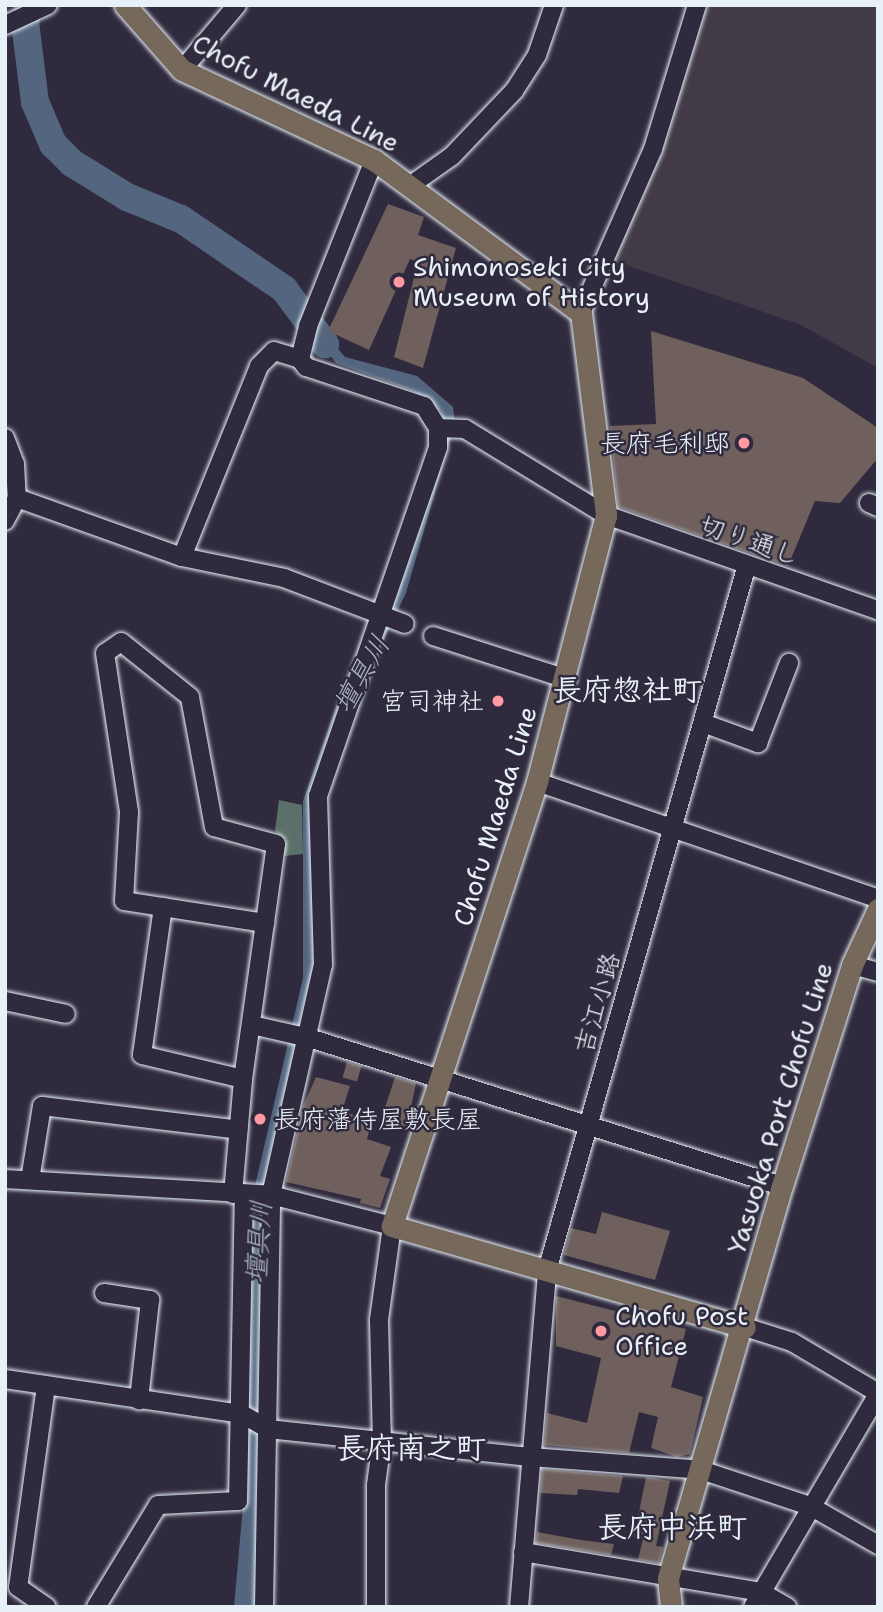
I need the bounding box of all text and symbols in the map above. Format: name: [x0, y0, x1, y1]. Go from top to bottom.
street label: Chofu Maeda Line: [187, 27, 405, 159]
place label: Shimonoseki City Museum of History: [413, 251, 650, 312]
marker: Shimonoseki City Museum of History: [391, 274, 407, 290]
place label: 長府毛利邸: [600, 427, 730, 459]
marker: 長府毛利邸: [736, 435, 752, 451]
street label: 切り通し: [696, 508, 804, 572]
water label: 壇具川: [325, 629, 397, 719]
district label: 長府惣社町: [552, 672, 702, 708]
place label: 宮司神社: [380, 685, 484, 717]
marker: 宮司神社: [490, 693, 506, 709]
street label: Chofu Maeda Line: [447, 702, 543, 930]
street label: 吉江小路: [568, 949, 626, 1057]
street label: Yasuoka Port Chofu Line: [721, 958, 839, 1258]
place label: 長府藩侍屋敷長屋: [274, 1103, 482, 1135]
marker: 長府藩侍屋敷長屋: [252, 1111, 268, 1127]
water label: 壇具川: [238, 1199, 278, 1285]
place label: Chofu Post Office: [615, 1300, 748, 1362]
marker: Chofu Post Office: [593, 1323, 609, 1339]
district label: 長府南之町: [336, 1430, 486, 1466]
district label: 長府中浜町: [597, 1509, 747, 1545]

